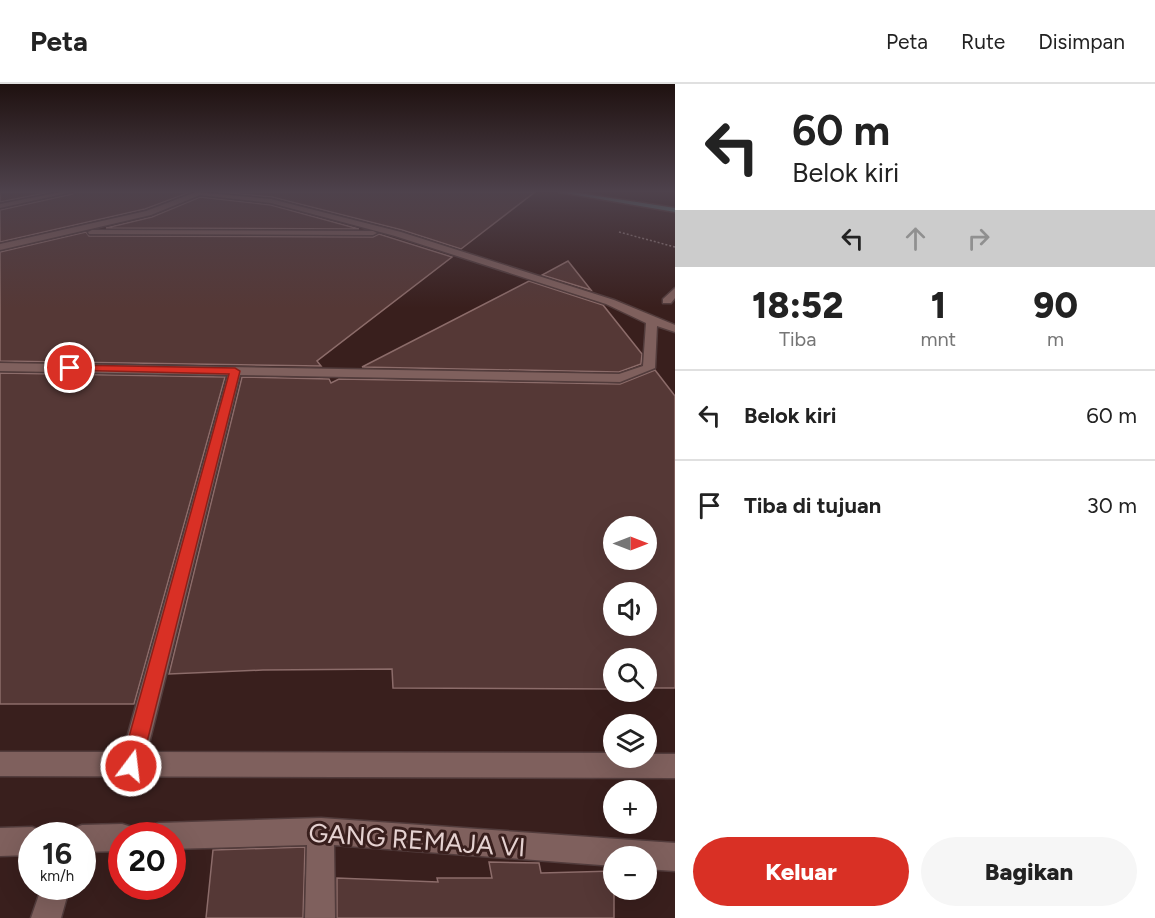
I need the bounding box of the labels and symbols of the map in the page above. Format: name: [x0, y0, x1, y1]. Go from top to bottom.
pin: [44, 342, 95, 393]
north arrow: [603, 516, 657, 570]
position arrow: [99, 734, 163, 798]
street label: GANG REMAJA VI: [308, 816, 526, 864]
speed limit sign: 20: [108, 822, 186, 900]

